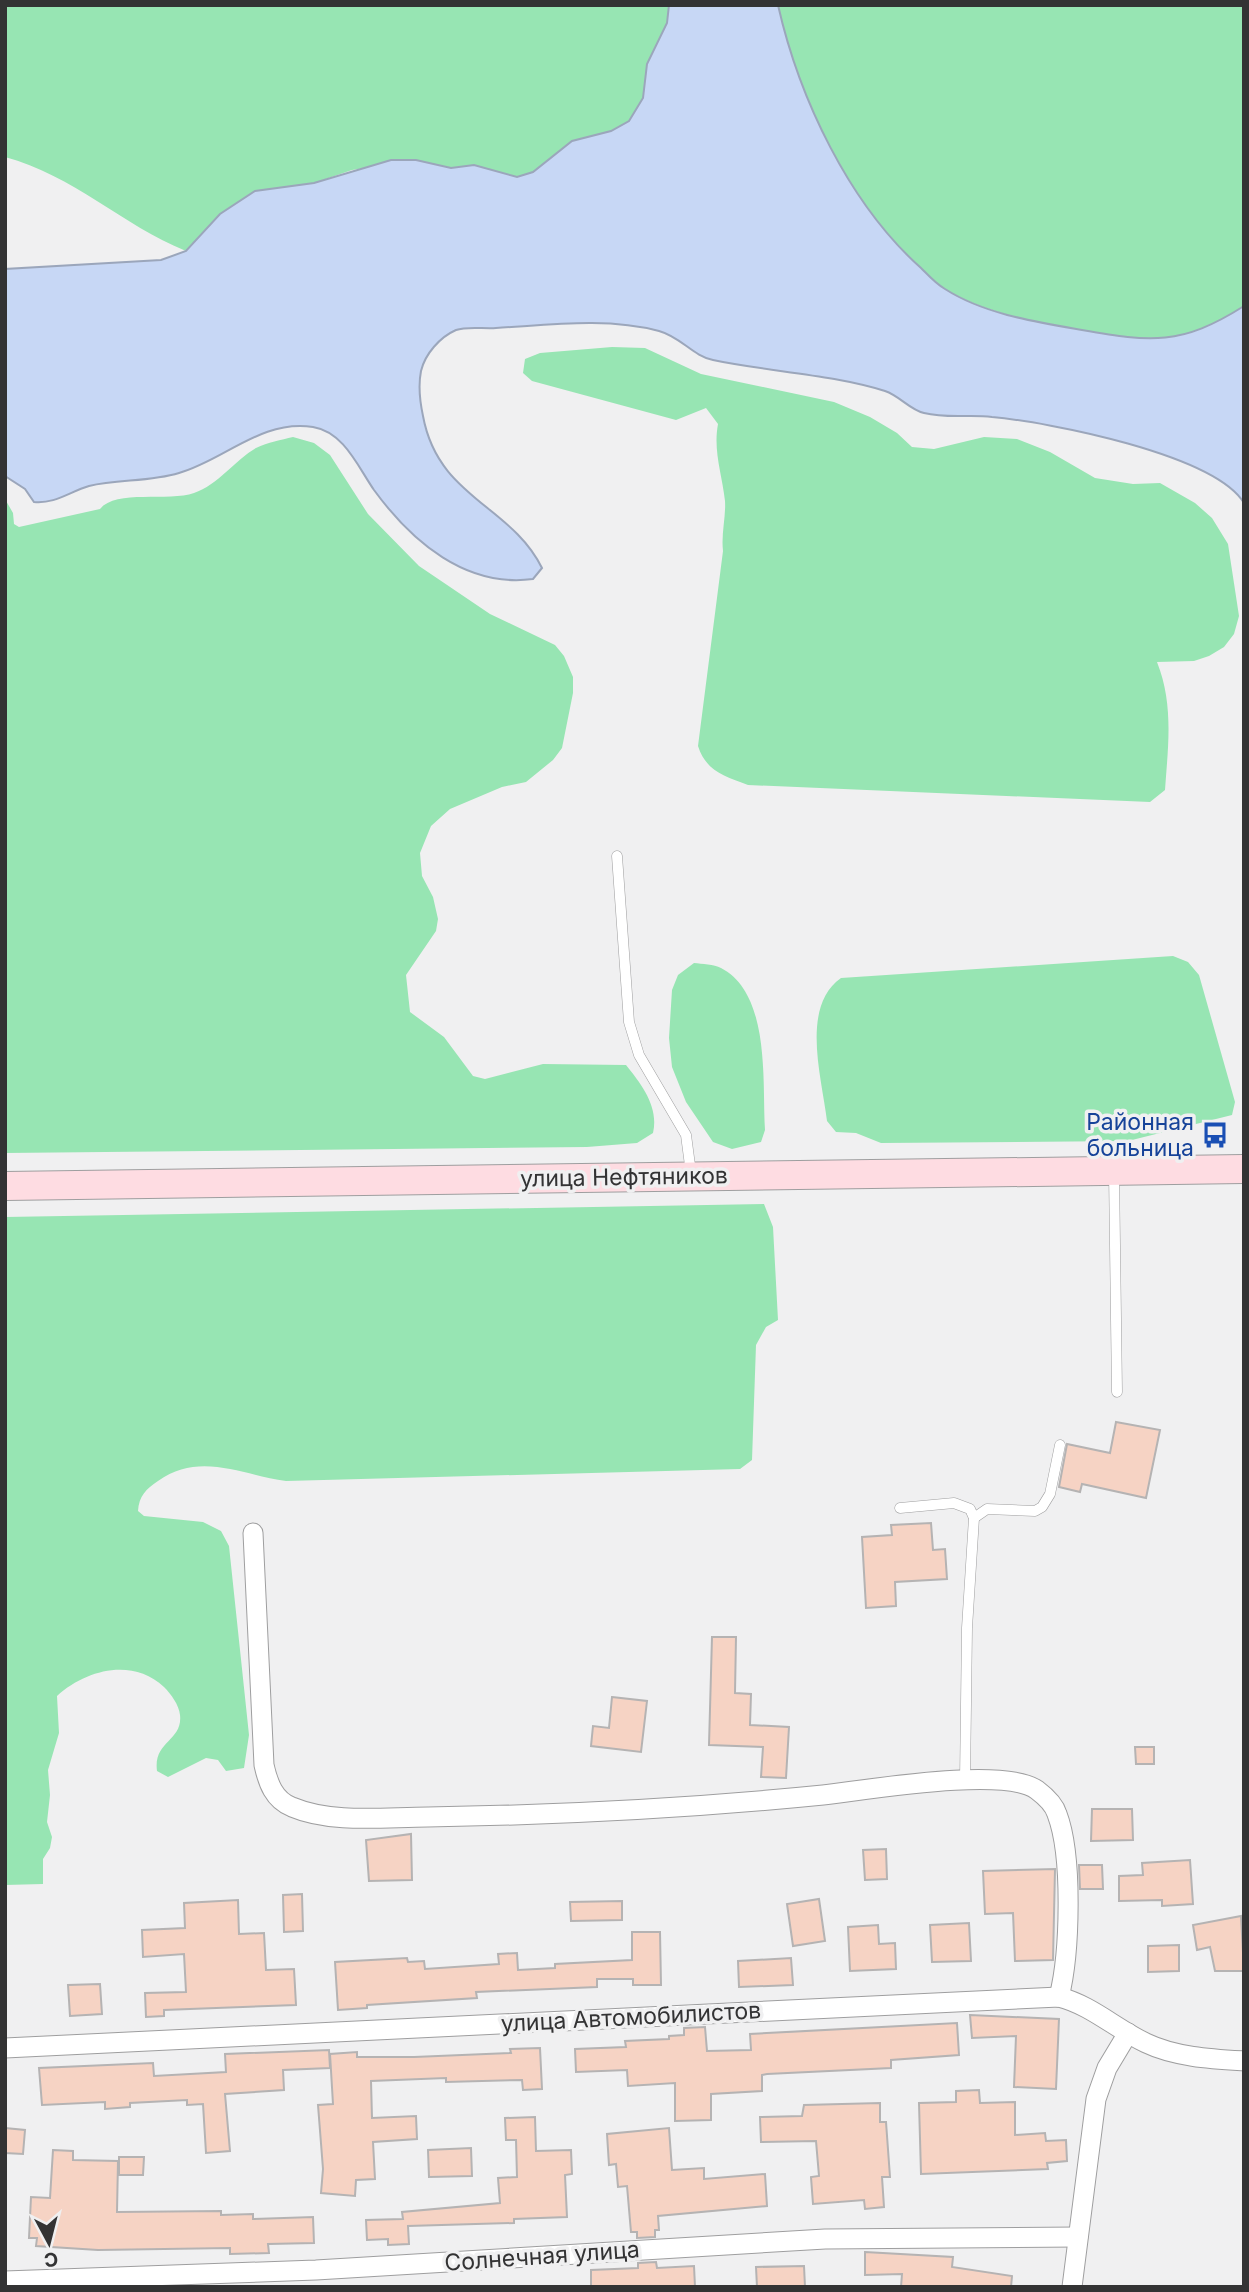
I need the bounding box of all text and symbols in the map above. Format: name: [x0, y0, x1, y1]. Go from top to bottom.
place label: Районная больница: [1086, 1108, 1194, 1162]
bus stop icon: Районная больница: [1200, 1120, 1230, 1150]
street label: улица Нефтяников: [520, 1161, 728, 1193]
street label: улица Автомобилистов: [500, 1996, 762, 2038]
north arrow: [14, 2208, 84, 2278]
street label: Солнечная улица: [444, 2235, 640, 2277]
text: С: [43, 2247, 59, 2272]

